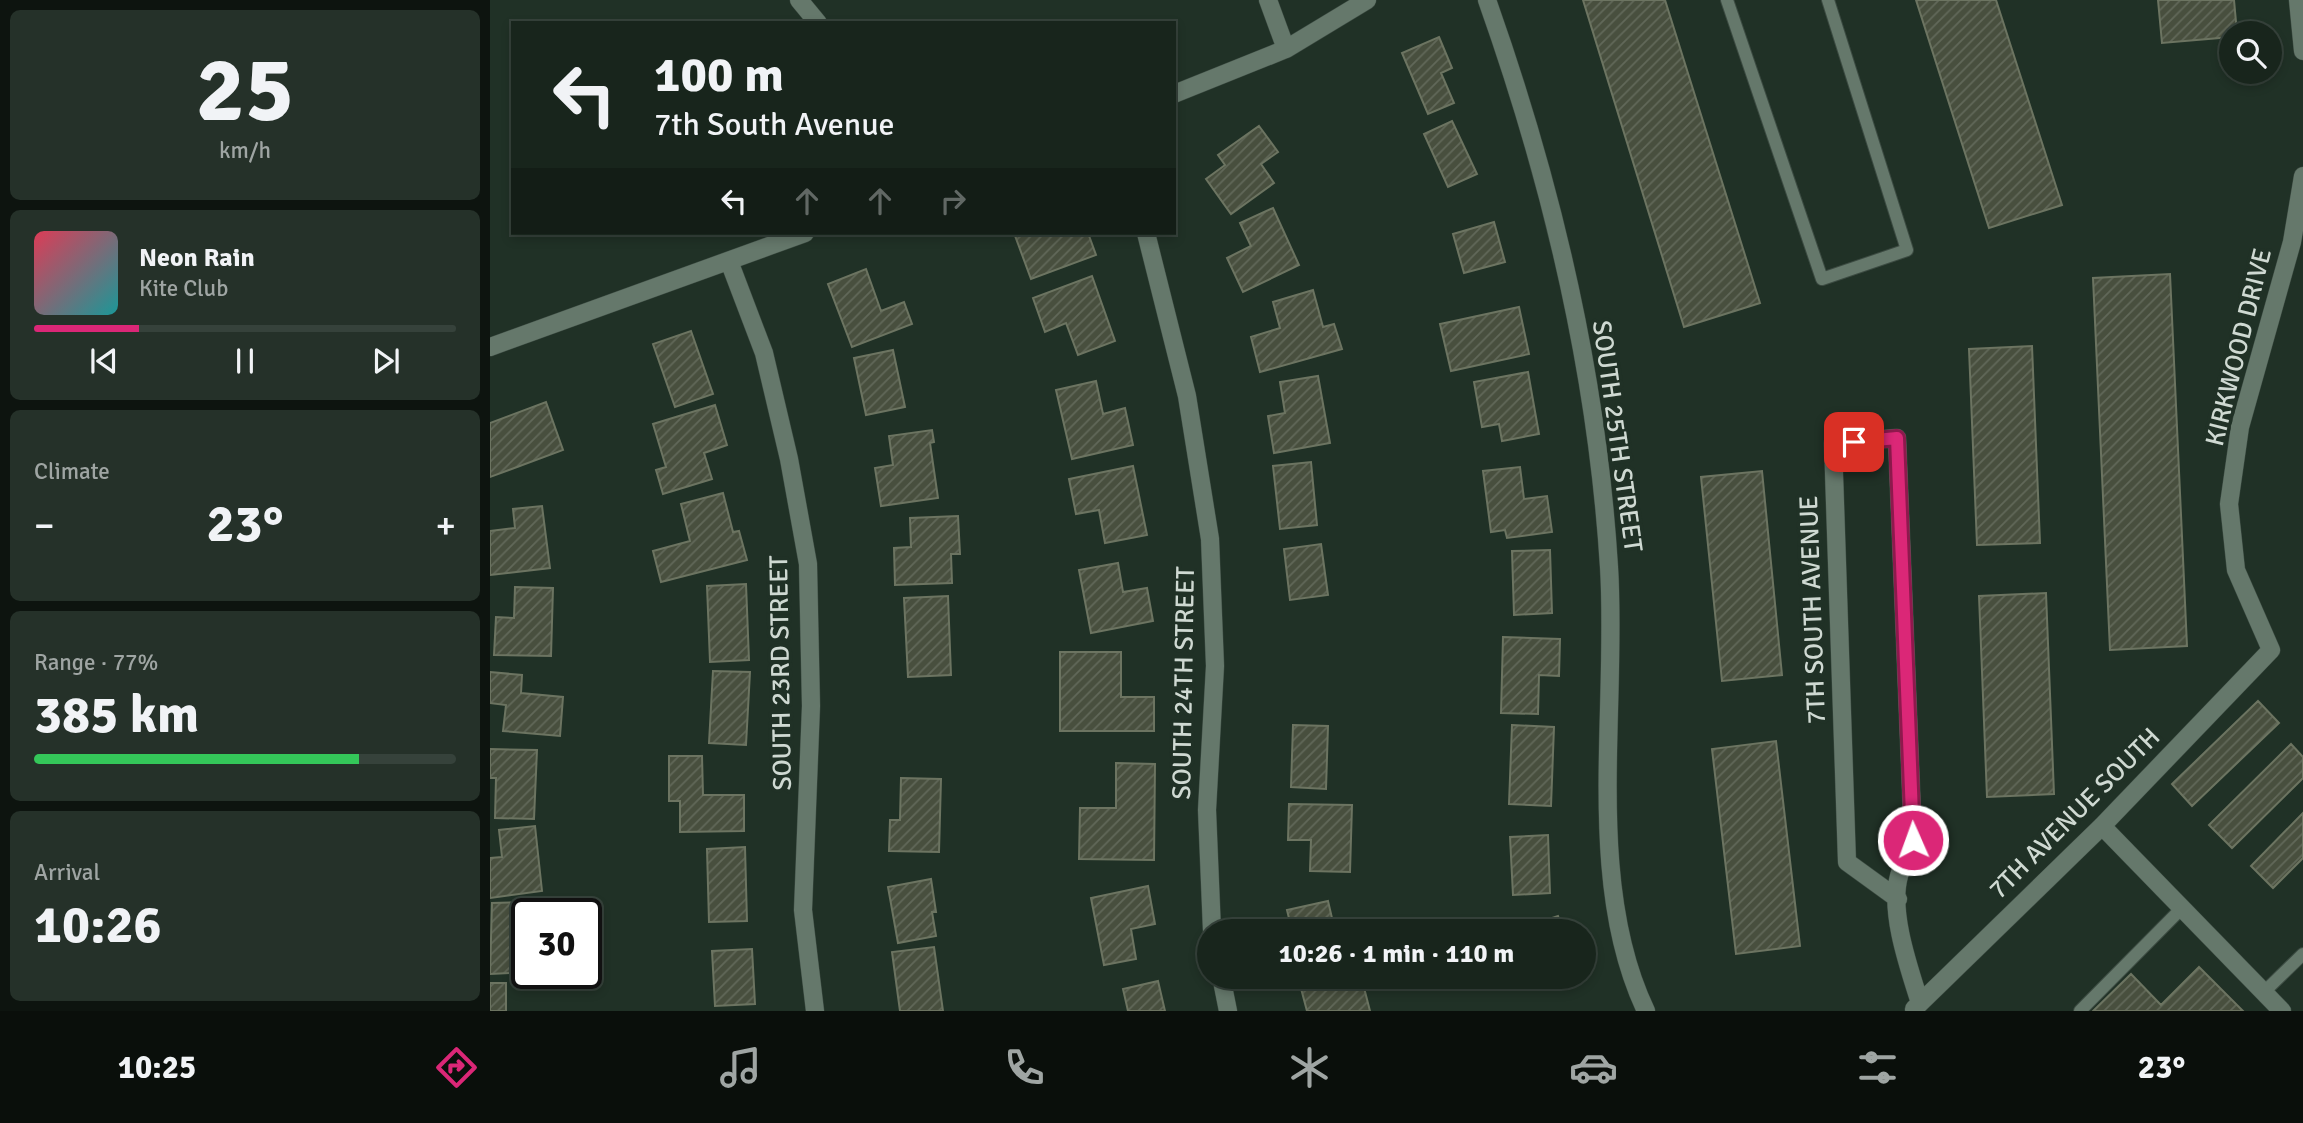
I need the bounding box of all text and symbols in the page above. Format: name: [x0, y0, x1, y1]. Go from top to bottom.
map controls: [2219, 21, 2282, 84]
button: search: [2219, 21, 2282, 84]
text: 25: [196, 34, 294, 147]
text: 100 m: [654, 45, 784, 105]
icon: left: [539, 49, 630, 140]
text: 7th South Avenue: [654, 105, 895, 144]
text: km/h: [219, 136, 271, 165]
icon: left: [715, 182, 753, 220]
icon: ahead: [788, 182, 826, 220]
icon: ahead: [861, 182, 899, 220]
icon: right: [934, 182, 972, 220]
text: Neon Rain: [139, 242, 255, 274]
street label: KIRKWOOD DRIVE: [2199, 245, 2279, 449]
text: Kite Club: [139, 274, 228, 303]
street label: SOUTH 25TH STREET: [1585, 318, 1649, 554]
icon: previous: [85, 342, 123, 380]
icon: pause: [226, 342, 264, 380]
icon: next: [367, 342, 405, 380]
pin: [1824, 412, 1884, 472]
icon: arrive: [1835, 423, 1873, 461]
text: Climate: [34, 457, 110, 486]
text: 23°: [207, 492, 283, 556]
street label: 7TH SOUTH AVENUE: [1793, 495, 1833, 725]
text: −: [34, 502, 55, 549]
text: +: [435, 502, 456, 549]
street label: SOUTH 23RD STREET: [763, 555, 799, 791]
street label: SOUTH 24TH STREET: [1166, 566, 1202, 800]
text: Range · 77%: [34, 648, 158, 677]
text: 385 km: [34, 683, 199, 747]
street label: 7TH AVENUE SOUTH: [1982, 721, 2167, 906]
position arrow: [1876, 803, 1950, 877]
text: Arrival: [34, 858, 100, 887]
text: 10:26: [34, 893, 162, 957]
speed limit sign: 30: [511, 898, 602, 989]
text: 10:26 · 1 min · 110 m: [1279, 938, 1514, 970]
icon: directions: [432, 1043, 481, 1092]
icon: music: [716, 1043, 765, 1092]
icon: phone: [1000, 1043, 1049, 1092]
icon: climate: [1285, 1043, 1334, 1092]
icon: car: [1569, 1043, 1618, 1092]
icon: filters: [1853, 1043, 1902, 1092]
text: 10:25: [118, 1048, 196, 1087]
text: 23°: [2138, 1048, 2185, 1087]

